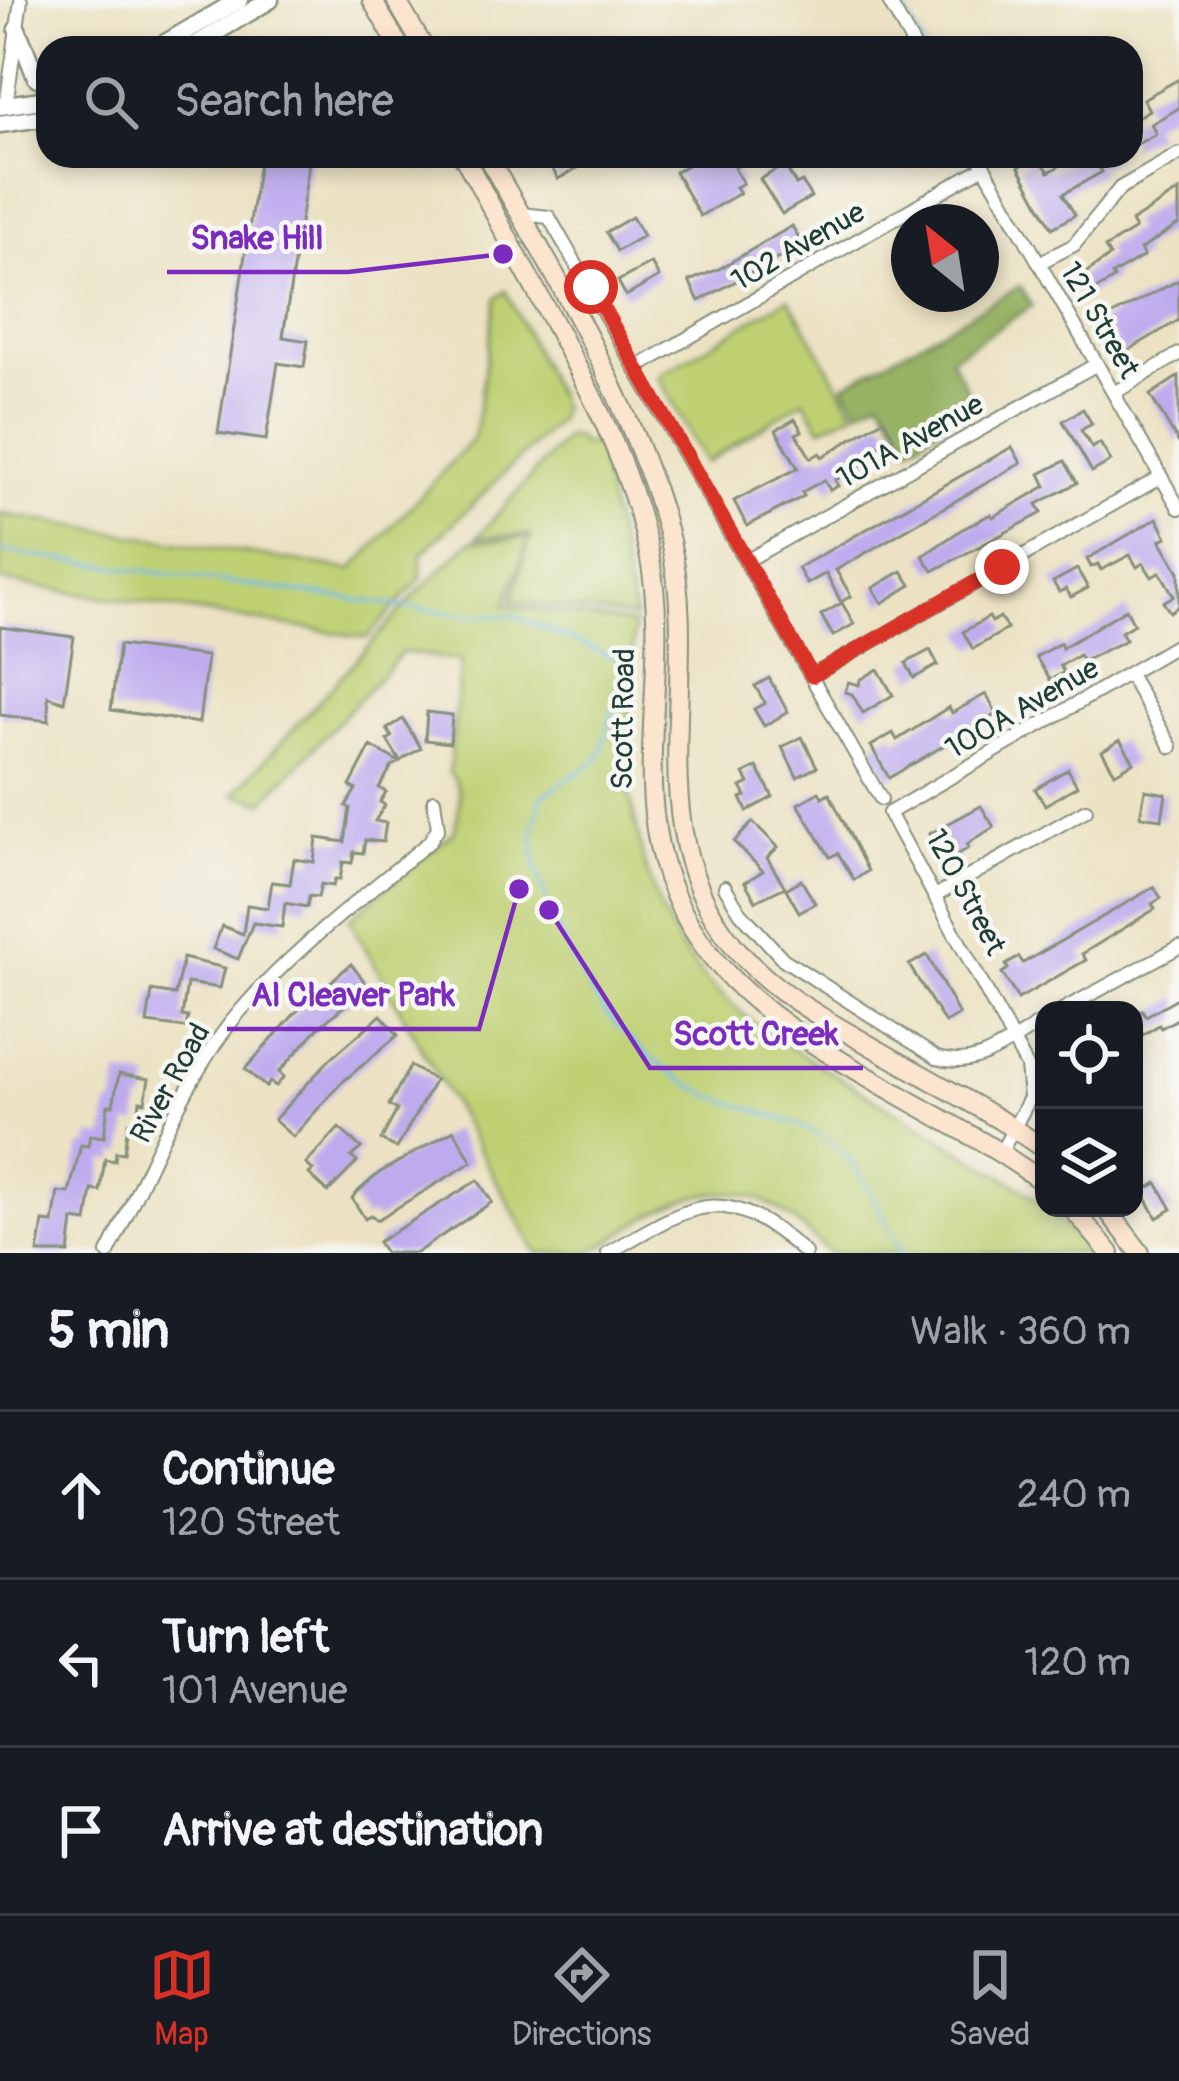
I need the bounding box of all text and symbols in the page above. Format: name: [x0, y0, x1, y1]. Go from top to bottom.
search box: [36, 36, 1143, 168]
icon: search: [78, 69, 144, 135]
text: Search here: [174, 74, 394, 130]
street label: 102 Avenue: [725, 193, 872, 299]
callout: Snake Hill: [167, 203, 348, 272]
north arrow: [891, 204, 999, 312]
text: Snake Hill: [191, 218, 323, 259]
street label: 121 Street: [1052, 256, 1148, 386]
route start: [564, 260, 618, 314]
street label: 101A Avenue: [830, 386, 990, 497]
route end: [975, 540, 1029, 594]
street label: Scott Road: [604, 648, 643, 790]
street label: 100A Avenue: [939, 650, 1106, 767]
street label: 120 Street: [917, 823, 1014, 962]
callout: Al Cleaver Park: [227, 960, 479, 1029]
text: Al Cleaver Park: [251, 975, 455, 1016]
callout: Scott Creek: [650, 999, 863, 1068]
map controls: [1035, 1001, 1143, 1217]
button: locate: [1035, 1001, 1143, 1109]
text: Scott Creek: [673, 1014, 839, 1055]
street label: River Road: [122, 1017, 218, 1150]
button: layers: [1035, 1109, 1143, 1217]
text: 5 min: [48, 1299, 169, 1363]
text: Walk · 360 m: [910, 1307, 1131, 1356]
text: Continue: [162, 1442, 335, 1498]
icon: ahead: [48, 1462, 114, 1528]
text: 240 m: [1017, 1470, 1131, 1519]
text: 120 Street: [162, 1498, 340, 1547]
text: Turn left: [162, 1610, 329, 1666]
icon: left: [48, 1630, 114, 1696]
text: 120 m: [1024, 1638, 1131, 1687]
text: 101 Avenue: [162, 1666, 347, 1715]
icon: arrive: [48, 1798, 114, 1864]
text: Arrive at destination: [162, 1803, 543, 1859]
tab: Map: [149, 1942, 215, 2055]
tab: Directions: [512, 1942, 652, 2055]
tab: Saved: [949, 1942, 1030, 2055]

